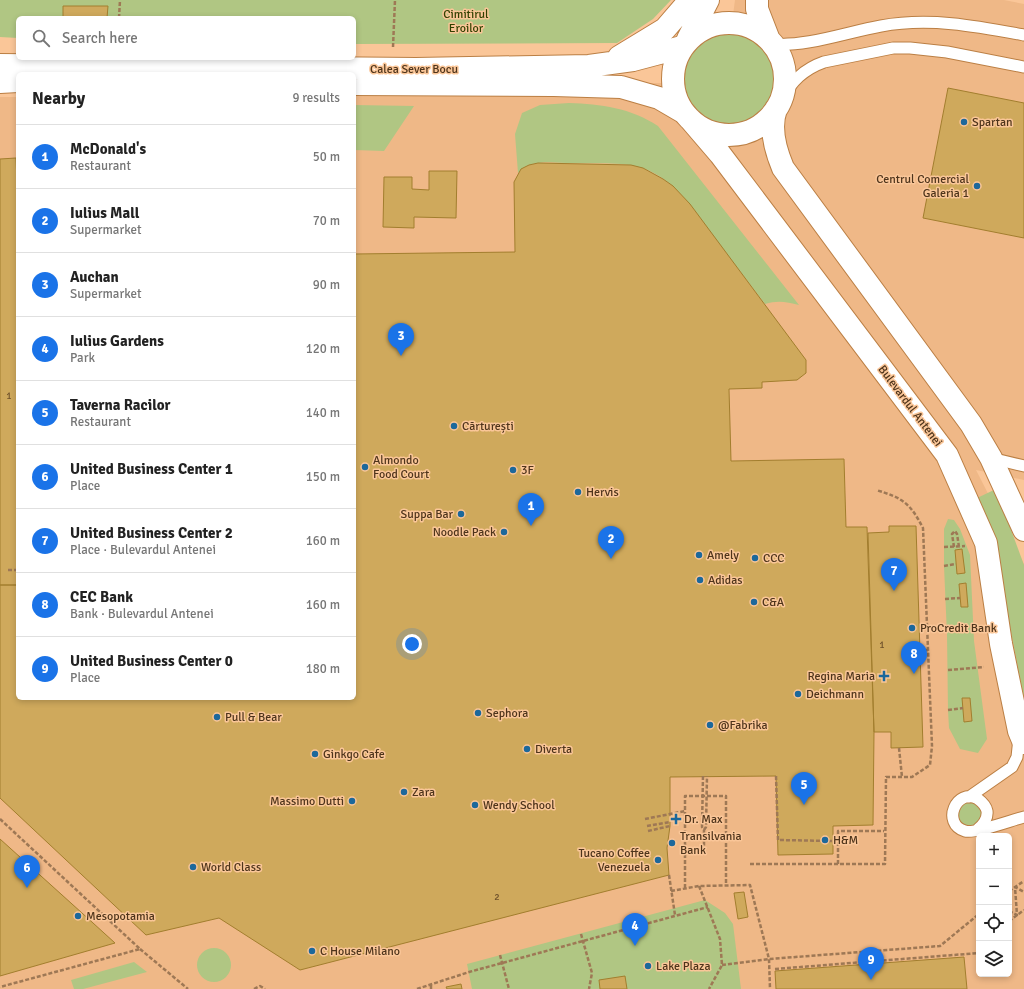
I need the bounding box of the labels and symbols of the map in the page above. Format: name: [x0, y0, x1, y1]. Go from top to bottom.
park label: Cimitirul Eroilor: [443, 7, 489, 36]
street label: Calea Sever Bocu: [370, 62, 458, 77]
place label: Spartan: [972, 115, 1013, 130]
marker: Spartan: [959, 117, 969, 127]
place label: Centrul Comercial Galeria 1: [876, 172, 969, 201]
marker: Centrul Comercial Galeria 1: [972, 181, 982, 191]
pin: 3: [388, 323, 414, 356]
street label: Bulevardul Antenei: [875, 362, 945, 450]
house number: 1: [6, 390, 12, 402]
place label: Cărturești: [462, 419, 514, 434]
marker: Cărturești: [449, 421, 459, 431]
place label: Almondo Food Court: [373, 453, 429, 482]
marker: Almondo Food Court: [360, 462, 370, 472]
place label: 3F: [521, 463, 534, 478]
marker: 3F: [508, 465, 518, 475]
place label: Hervis: [586, 485, 619, 500]
marker: Hervis: [573, 487, 583, 497]
pin: 1: [518, 493, 544, 526]
place label: Suppa Bar: [401, 507, 454, 522]
marker: Suppa Bar: [456, 509, 466, 519]
place label: Noodle Pack: [433, 525, 496, 540]
pin: 2: [598, 526, 624, 559]
marker: Noodle Pack: [499, 527, 509, 537]
place label: Amely: [707, 548, 739, 563]
marker: Amely: [694, 550, 704, 560]
place label: CCC: [763, 551, 785, 566]
marker: CCC: [750, 553, 760, 563]
pin: 7: [881, 558, 907, 591]
place label: Adidas: [708, 573, 743, 588]
marker: Adidas: [695, 575, 705, 585]
place label: C&A: [762, 595, 785, 610]
marker: C&A: [749, 597, 759, 607]
place label: ProCredit Bank: [920, 621, 997, 636]
marker: ProCredit Bank: [907, 623, 917, 633]
your location: [402, 634, 422, 654]
house number: 1: [879, 639, 885, 651]
pin: 8: [901, 641, 927, 674]
place label: Regina Maria: [807, 669, 875, 684]
marker: Regina Maria: [878, 670, 890, 682]
place label: Deichmann: [806, 687, 864, 702]
marker: Deichmann: [793, 689, 803, 699]
place label: Sephora: [486, 706, 528, 721]
marker: Sephora: [473, 708, 483, 718]
place label: Pull & Bear: [225, 710, 282, 725]
marker: Pull & Bear: [212, 712, 222, 722]
place label: @Fabrika: [718, 718, 768, 733]
marker: @Fabrika: [705, 720, 715, 730]
place label: Diverta: [535, 742, 572, 757]
marker: Diverta: [522, 744, 532, 754]
place label: Ginkgo Cafe: [323, 747, 385, 762]
marker: Ginkgo Cafe: [310, 749, 320, 759]
pin: 5: [791, 772, 817, 805]
place label: Zara: [412, 785, 435, 800]
marker: Zara: [399, 787, 409, 797]
place label: Massimo Dutti: [270, 794, 344, 809]
marker: Massimo Dutti: [347, 796, 357, 806]
place label: Wendy School: [483, 798, 555, 813]
marker: Wendy School: [470, 800, 480, 810]
place label: Dr. Max: [684, 812, 723, 827]
marker: Dr. Max: [671, 814, 681, 824]
place label: Transilvania Bank: [680, 829, 742, 858]
place label: H&M: [833, 833, 858, 848]
marker: H&M: [820, 835, 830, 845]
marker: Transilvania Bank: [667, 838, 677, 848]
place label: Tucano Coffee Venezuela: [578, 846, 650, 875]
pin: 6: [14, 855, 40, 888]
marker: Tucano Coffee Venezuela: [653, 855, 663, 865]
place label: World Class: [201, 860, 261, 875]
marker: World Class: [188, 862, 198, 872]
house number: 2: [494, 891, 500, 903]
place label: Mesopotamia: [86, 909, 155, 924]
marker: Mesopotamia: [73, 911, 83, 921]
pin: 4: [622, 913, 648, 946]
place label: C House Milano: [320, 944, 400, 959]
marker: C House Milano: [307, 946, 317, 956]
pin: 9: [858, 947, 884, 980]
place label: Lake Plaza: [656, 959, 711, 974]
marker: Lake Plaza: [643, 961, 653, 971]

